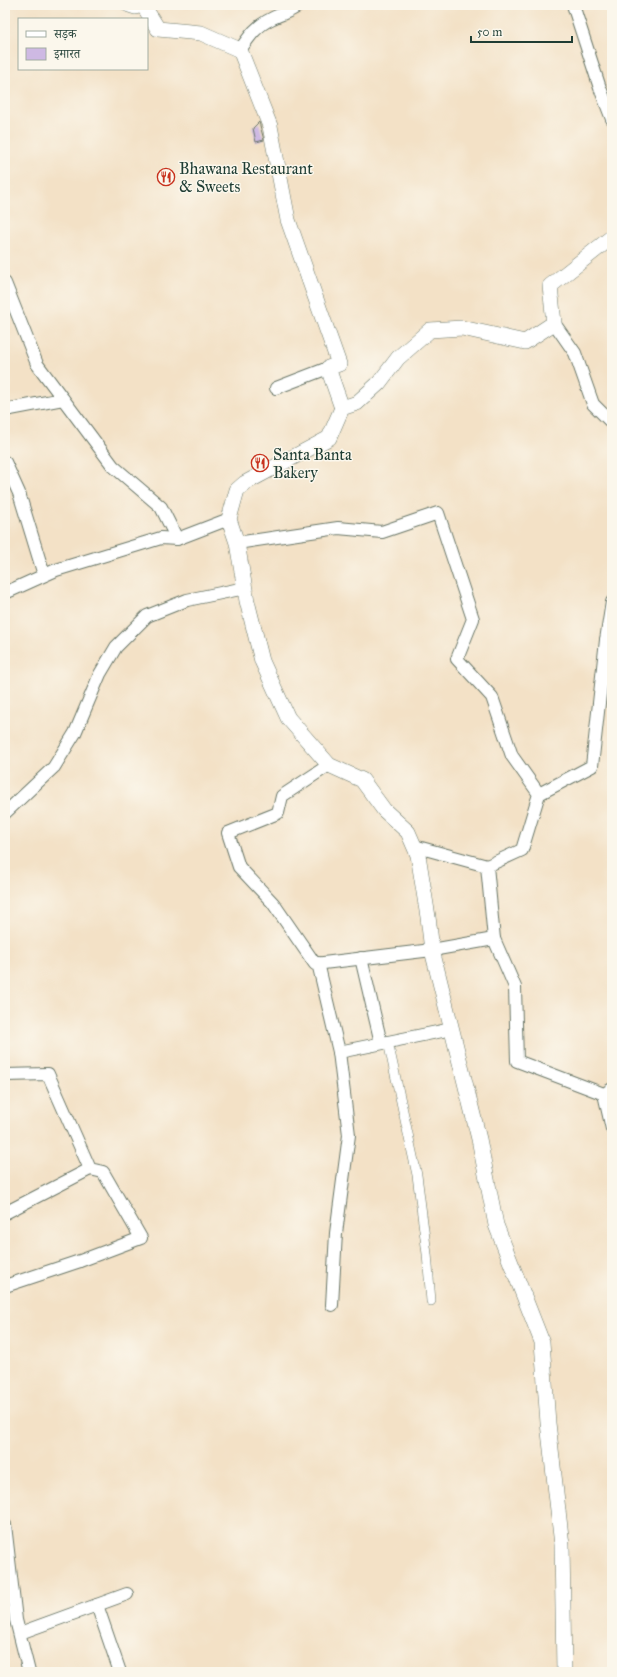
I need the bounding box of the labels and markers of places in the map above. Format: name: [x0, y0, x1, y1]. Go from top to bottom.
place label: Bhawana Restaurant & Sweets: [179, 159, 313, 196]
restaurant icon: Bhawana Restaurant & Sweets: [156, 167, 176, 187]
place label: Santa Banta Bakery: [273, 445, 352, 482]
restaurant icon: Santa Banta Bakery: [250, 453, 270, 473]

